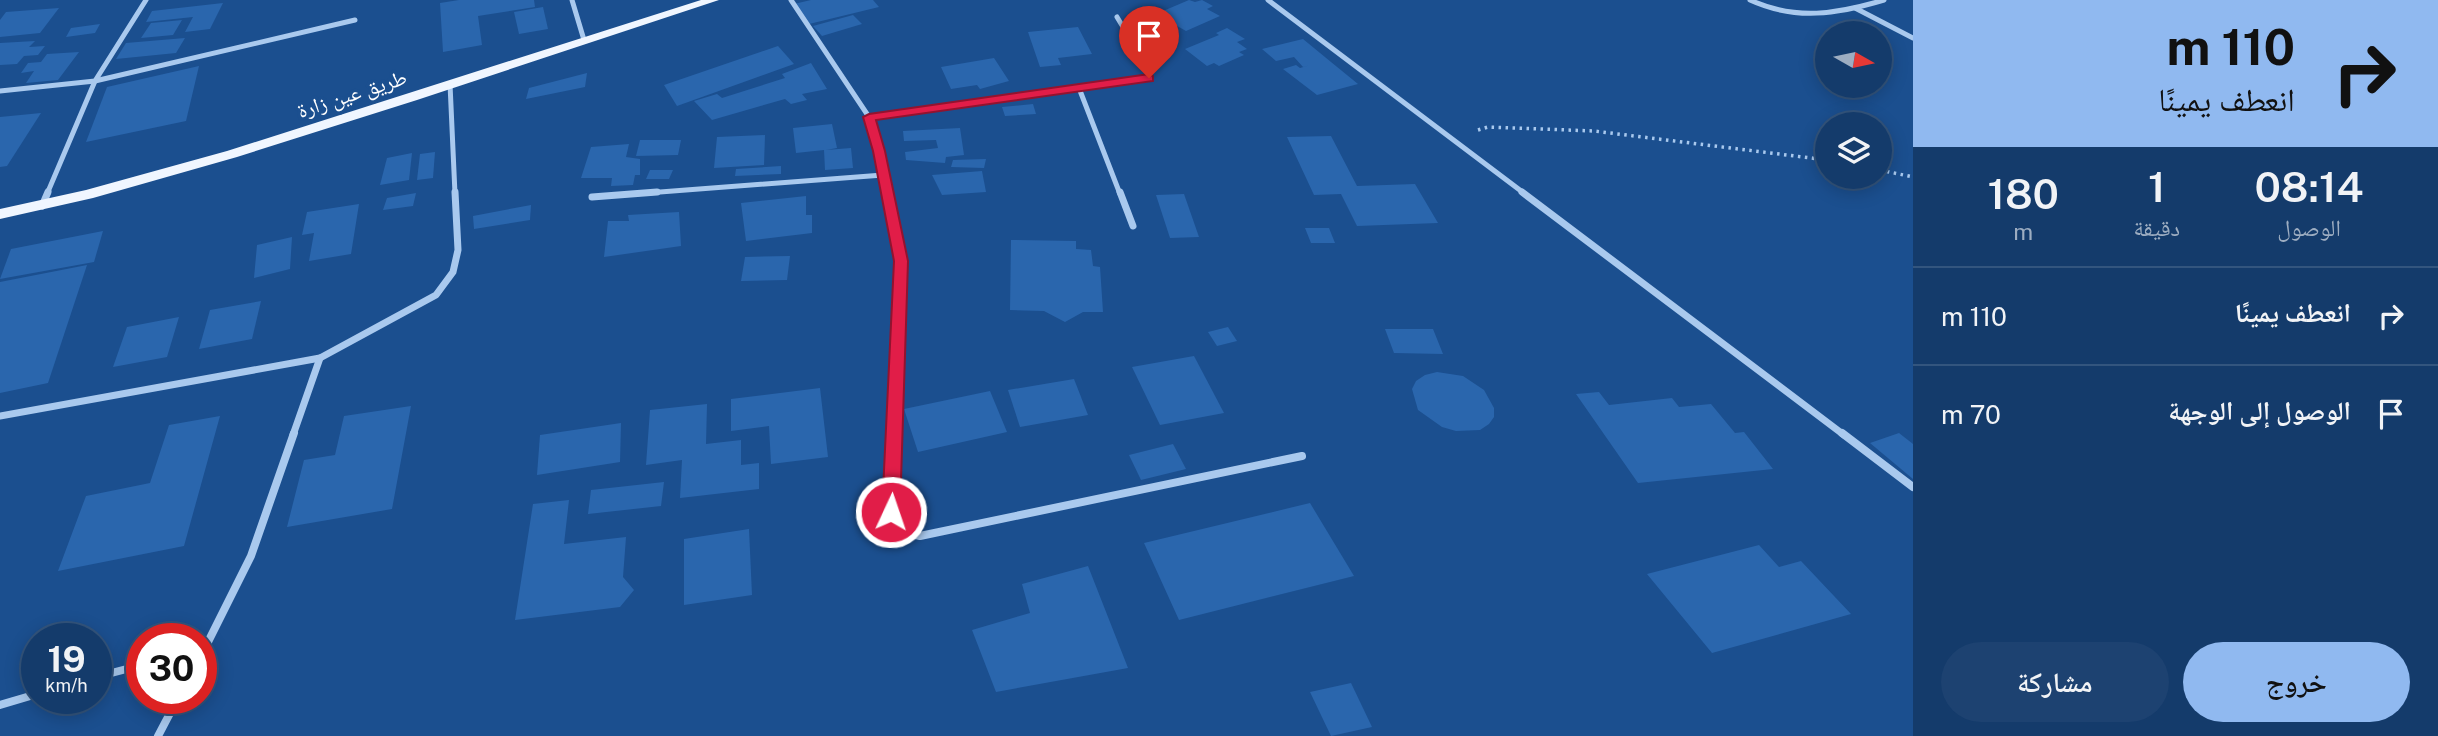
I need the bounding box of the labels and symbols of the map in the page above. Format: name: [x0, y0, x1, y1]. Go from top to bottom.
pin: [1119, 6, 1179, 78]
north arrow: [1815, 21, 1892, 98]
street label: طريق عين زارة: [294, 64, 410, 124]
position arrow: [854, 475, 928, 549]
speed limit sign: 30: [126, 623, 217, 714]

